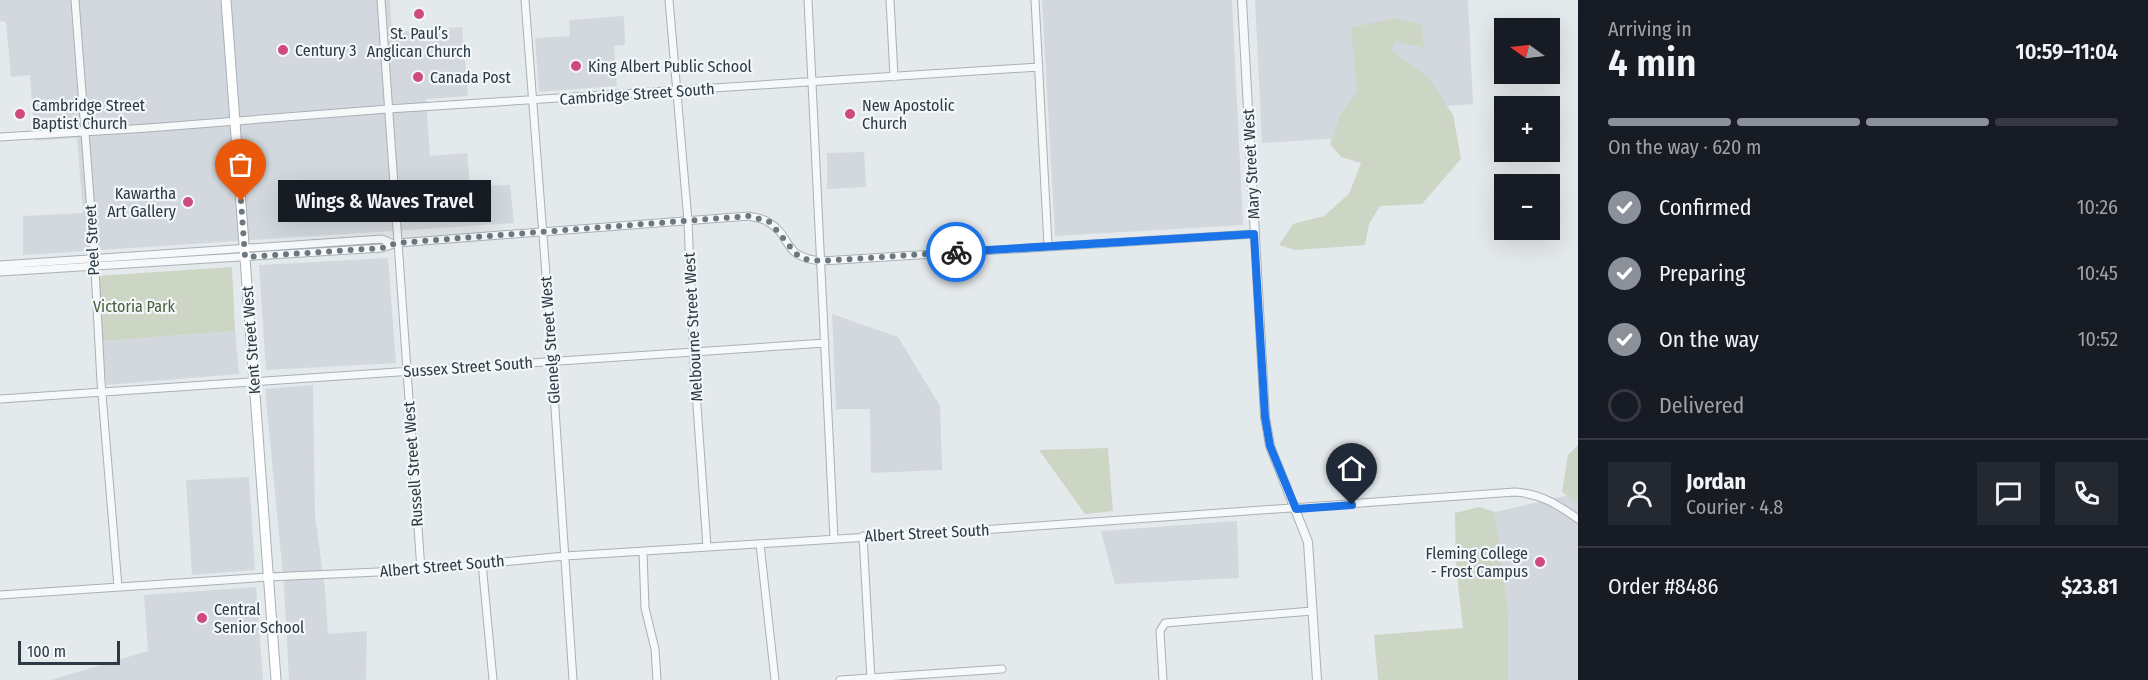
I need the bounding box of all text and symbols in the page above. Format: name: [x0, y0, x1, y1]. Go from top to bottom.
marker: St. Paul’s Anglican Church: [412, 7, 426, 21]
text: Arriving in: [1608, 17, 1692, 41]
north arrow: [1494, 18, 1560, 84]
map controls: [1494, 18, 1560, 240]
place label: St. Paul’s Anglican Church: [367, 24, 471, 61]
text: 10:59–11:04: [2016, 38, 2118, 65]
text: 4 min: [1608, 40, 1697, 86]
place label: Century 3: [295, 41, 356, 60]
marker: Century 3: [276, 43, 290, 57]
place label: King Albert Public School: [588, 57, 752, 76]
marker: King Albert Public School: [569, 59, 583, 73]
place label: Canada Post: [430, 68, 511, 87]
marker: Canada Post: [411, 70, 425, 84]
street label: Cambridge Street South: [559, 79, 715, 109]
place label: Cambridge Street Baptist Church: [32, 96, 146, 133]
place label: New Apostolic Church: [862, 96, 955, 133]
button: +: [1494, 96, 1560, 162]
marker: Cambridge Street Baptist Church: [13, 107, 27, 121]
marker: New Apostolic Church: [843, 107, 857, 121]
street label: Mary Street West: [1239, 108, 1263, 220]
text: On the way · 620 m: [1608, 135, 1761, 159]
pin: [215, 139, 266, 201]
icon: bag: [224, 148, 257, 181]
button: −: [1494, 174, 1560, 240]
callout: Wings & Waves Travel: [277, 180, 490, 222]
place label: Kawartha Art Gallery: [107, 184, 177, 221]
text: Wings & Waves Travel: [295, 189, 474, 213]
icon: check: [1608, 191, 1641, 224]
text: Confirmed: [1659, 194, 1752, 221]
marker: Kawartha Art Gallery: [181, 195, 195, 209]
text: 10:26: [2077, 195, 2118, 219]
street label: Peel Street: [81, 203, 103, 276]
courier: [926, 222, 986, 282]
icon: bike: [940, 236, 973, 269]
street label: Melbourne Street West: [680, 251, 706, 402]
icon: check: [1608, 257, 1641, 290]
text: Preparing: [1659, 260, 1745, 287]
text: 10:45: [2077, 261, 2118, 285]
street label: Glenelg Street West: [536, 275, 564, 404]
street label: Kent Street West: [238, 284, 264, 395]
park label: Victoria Park: [93, 297, 176, 316]
icon: check: [1608, 323, 1641, 356]
text: On the way: [1659, 326, 1759, 353]
text: 10:52: [2078, 327, 2118, 351]
street label: Sussex Street South: [403, 353, 533, 381]
text: Delivered: [1659, 392, 1744, 419]
street label: Russell Street West: [399, 400, 427, 527]
pin: [1326, 443, 1377, 505]
icon: home: [1335, 452, 1368, 485]
button: person: [1608, 462, 1671, 525]
button: chat: [1977, 462, 2040, 525]
button: phone: [2055, 462, 2118, 525]
text: Jordan: [1686, 468, 1746, 495]
text: Courier · 4.8: [1686, 495, 1783, 519]
street label: Albert Street South: [864, 520, 990, 546]
place label: Fleming College - Frost Campus: [1425, 544, 1528, 581]
street label: Albert Street South: [379, 551, 505, 581]
marker: Fleming College - Frost Campus: [1533, 555, 1547, 569]
text: Order #8486: [1608, 573, 1718, 600]
text: $23.81: [2061, 573, 2118, 600]
place label: Central Senior School: [214, 600, 304, 637]
marker: Central Senior School: [195, 611, 209, 625]
scale bar: [18, 638, 120, 666]
text: 100 m: [27, 642, 66, 661]

